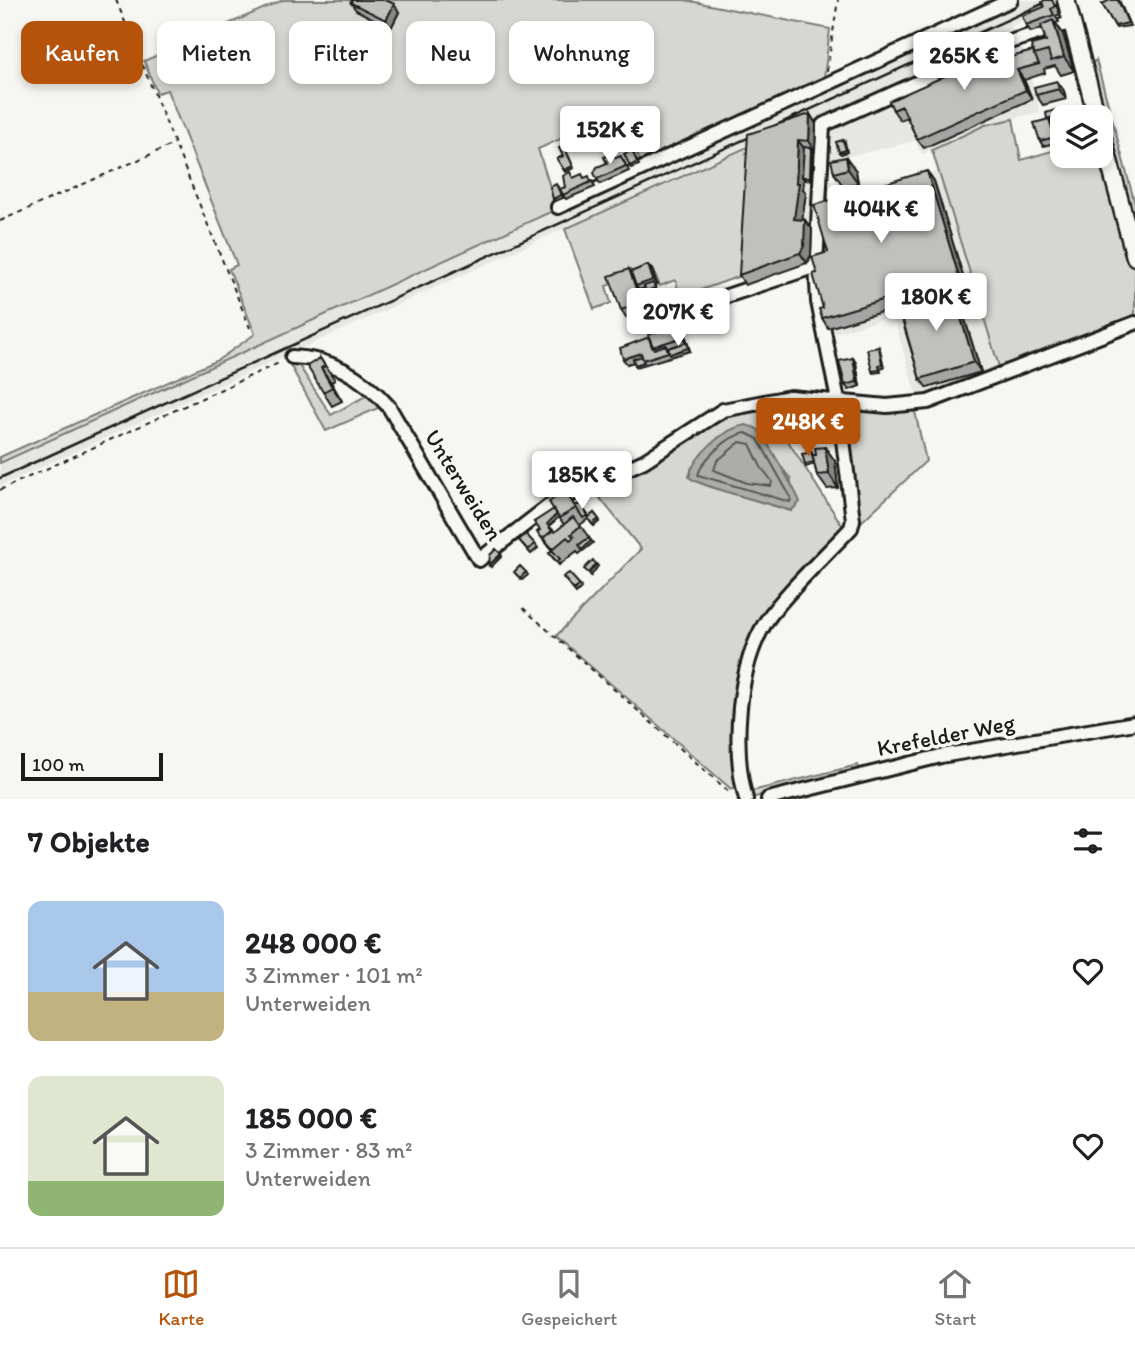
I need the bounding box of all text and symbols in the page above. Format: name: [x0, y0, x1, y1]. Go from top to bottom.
chip: Kaufen: [21, 21, 143, 84]
chip: Mieten: [157, 21, 275, 84]
chip: Filter: [289, 21, 392, 84]
chip: Neu: [406, 21, 495, 84]
chip: Wohnung: [509, 21, 654, 84]
pin: 265K €: [907, 32, 1021, 92]
text: 265K €: [929, 41, 999, 69]
map controls: [1050, 105, 1113, 168]
button: layers: [1050, 105, 1113, 168]
pin: 152K €: [553, 106, 667, 166]
text: 152K €: [576, 115, 644, 143]
pin: 404K €: [824, 186, 938, 245]
text: 404K €: [844, 194, 918, 222]
pin: 180K €: [879, 274, 993, 333]
text: 180K €: [901, 282, 971, 310]
pin: 207K €: [621, 288, 735, 348]
text: 207K €: [643, 297, 713, 325]
pin: 248K €: [751, 398, 865, 458]
text: 248K €: [772, 407, 844, 435]
street label: Unterweiden: [419, 424, 509, 546]
pin: 185K €: [525, 452, 639, 511]
text: 185K €: [548, 460, 616, 488]
street label: Krefelder Weg: [875, 708, 1018, 762]
scale bar: [21, 750, 163, 782]
text: 100 m: [32, 753, 84, 776]
icon: filters: [1069, 822, 1107, 860]
text: 7 Objekte: [28, 823, 150, 860]
text: 248 000 €: [245, 924, 381, 961]
icon: home: [84, 929, 168, 1013]
icon: heart: [1069, 952, 1107, 990]
text: 3 Zimmer · 101 m²: [245, 961, 423, 989]
text: Unterweiden: [245, 989, 371, 1017]
text: 185 000 €: [245, 1099, 377, 1136]
icon: home: [84, 1104, 168, 1188]
icon: heart: [1069, 1127, 1107, 1165]
text: 3 Zimmer · 83 m²: [245, 1136, 412, 1164]
text: Unterweiden: [245, 1164, 371, 1192]
tab: Karte: [158, 1265, 204, 1330]
tab: Gespeichert: [521, 1265, 618, 1330]
tab: Start: [934, 1265, 976, 1330]

